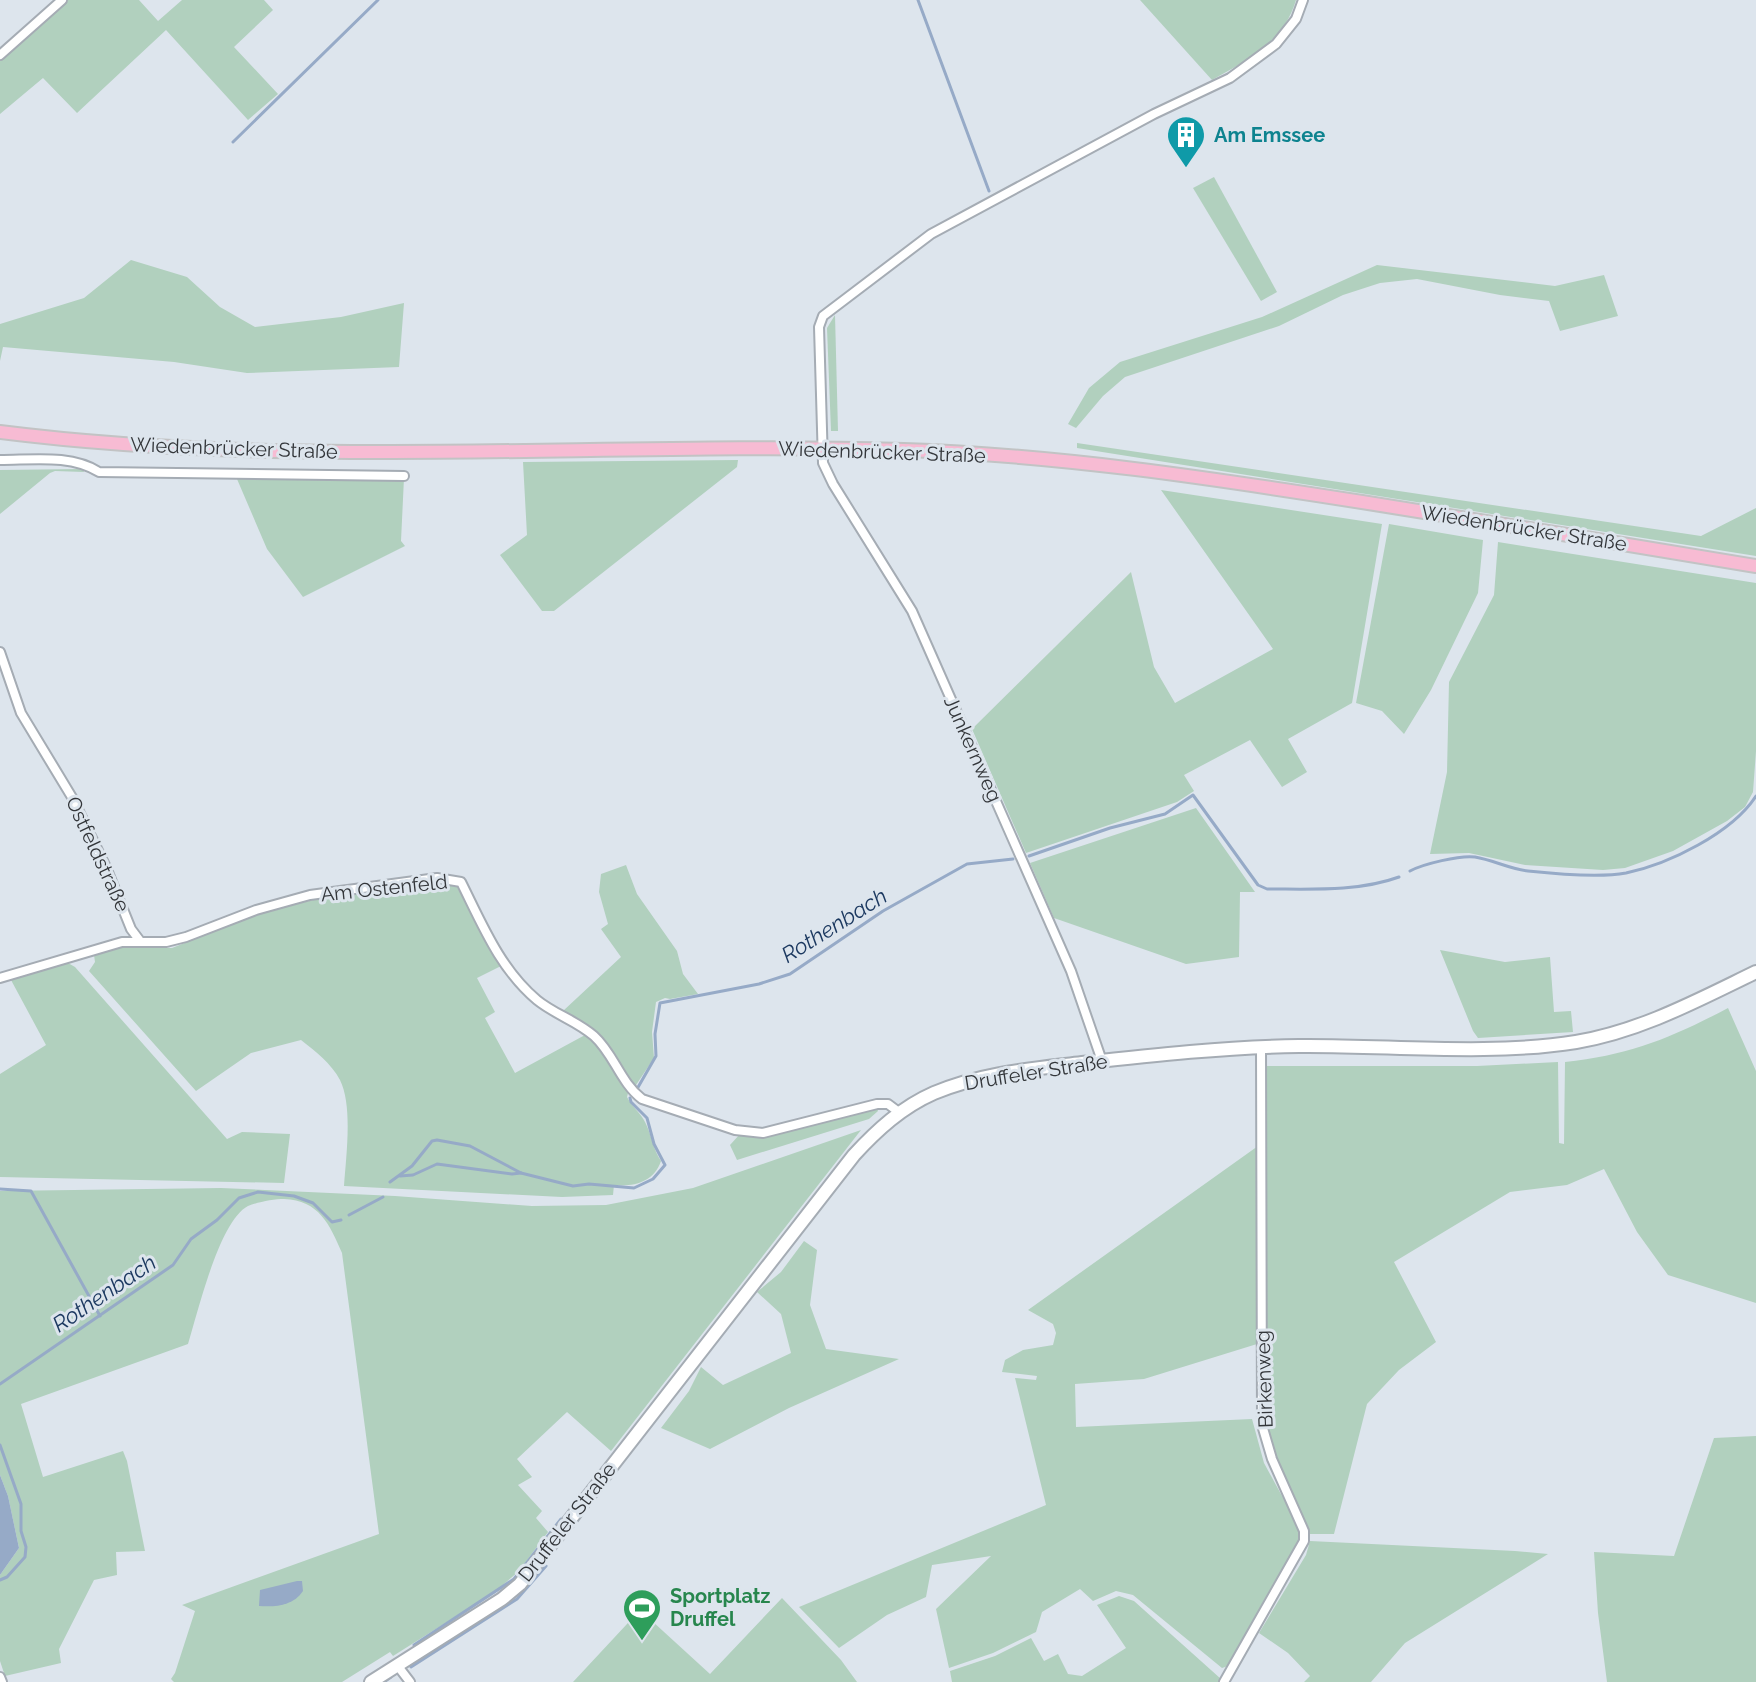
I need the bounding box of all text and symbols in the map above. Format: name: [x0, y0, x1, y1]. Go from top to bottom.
building icon: Am Emssee: [1165, 114, 1207, 169]
place label: Am Emssee: [1214, 123, 1325, 147]
street label: Wiedenbrücker Straße: [130, 432, 339, 464]
street label: Wiedenbrücker Straße: [778, 436, 987, 468]
street label: Wiedenbrücker Straße: [1419, 500, 1629, 556]
street label: Junkernweg: [939, 692, 1007, 806]
street label: Ostfeldstraße: [61, 793, 135, 916]
street label: Am Ostenfeld: [319, 869, 449, 907]
water label: Rothenbach: [776, 882, 892, 968]
street label: Druffeler Straße: [963, 1049, 1109, 1095]
water label: Rothenbach: [47, 1249, 161, 1337]
street label: Birkenweg: [1250, 1330, 1278, 1428]
street label: Druffeler Straße: [513, 1458, 621, 1586]
place label: Sportplatz Druffel: [670, 1584, 770, 1631]
sports icon: Sportplatz Druffel: [621, 1587, 663, 1642]

